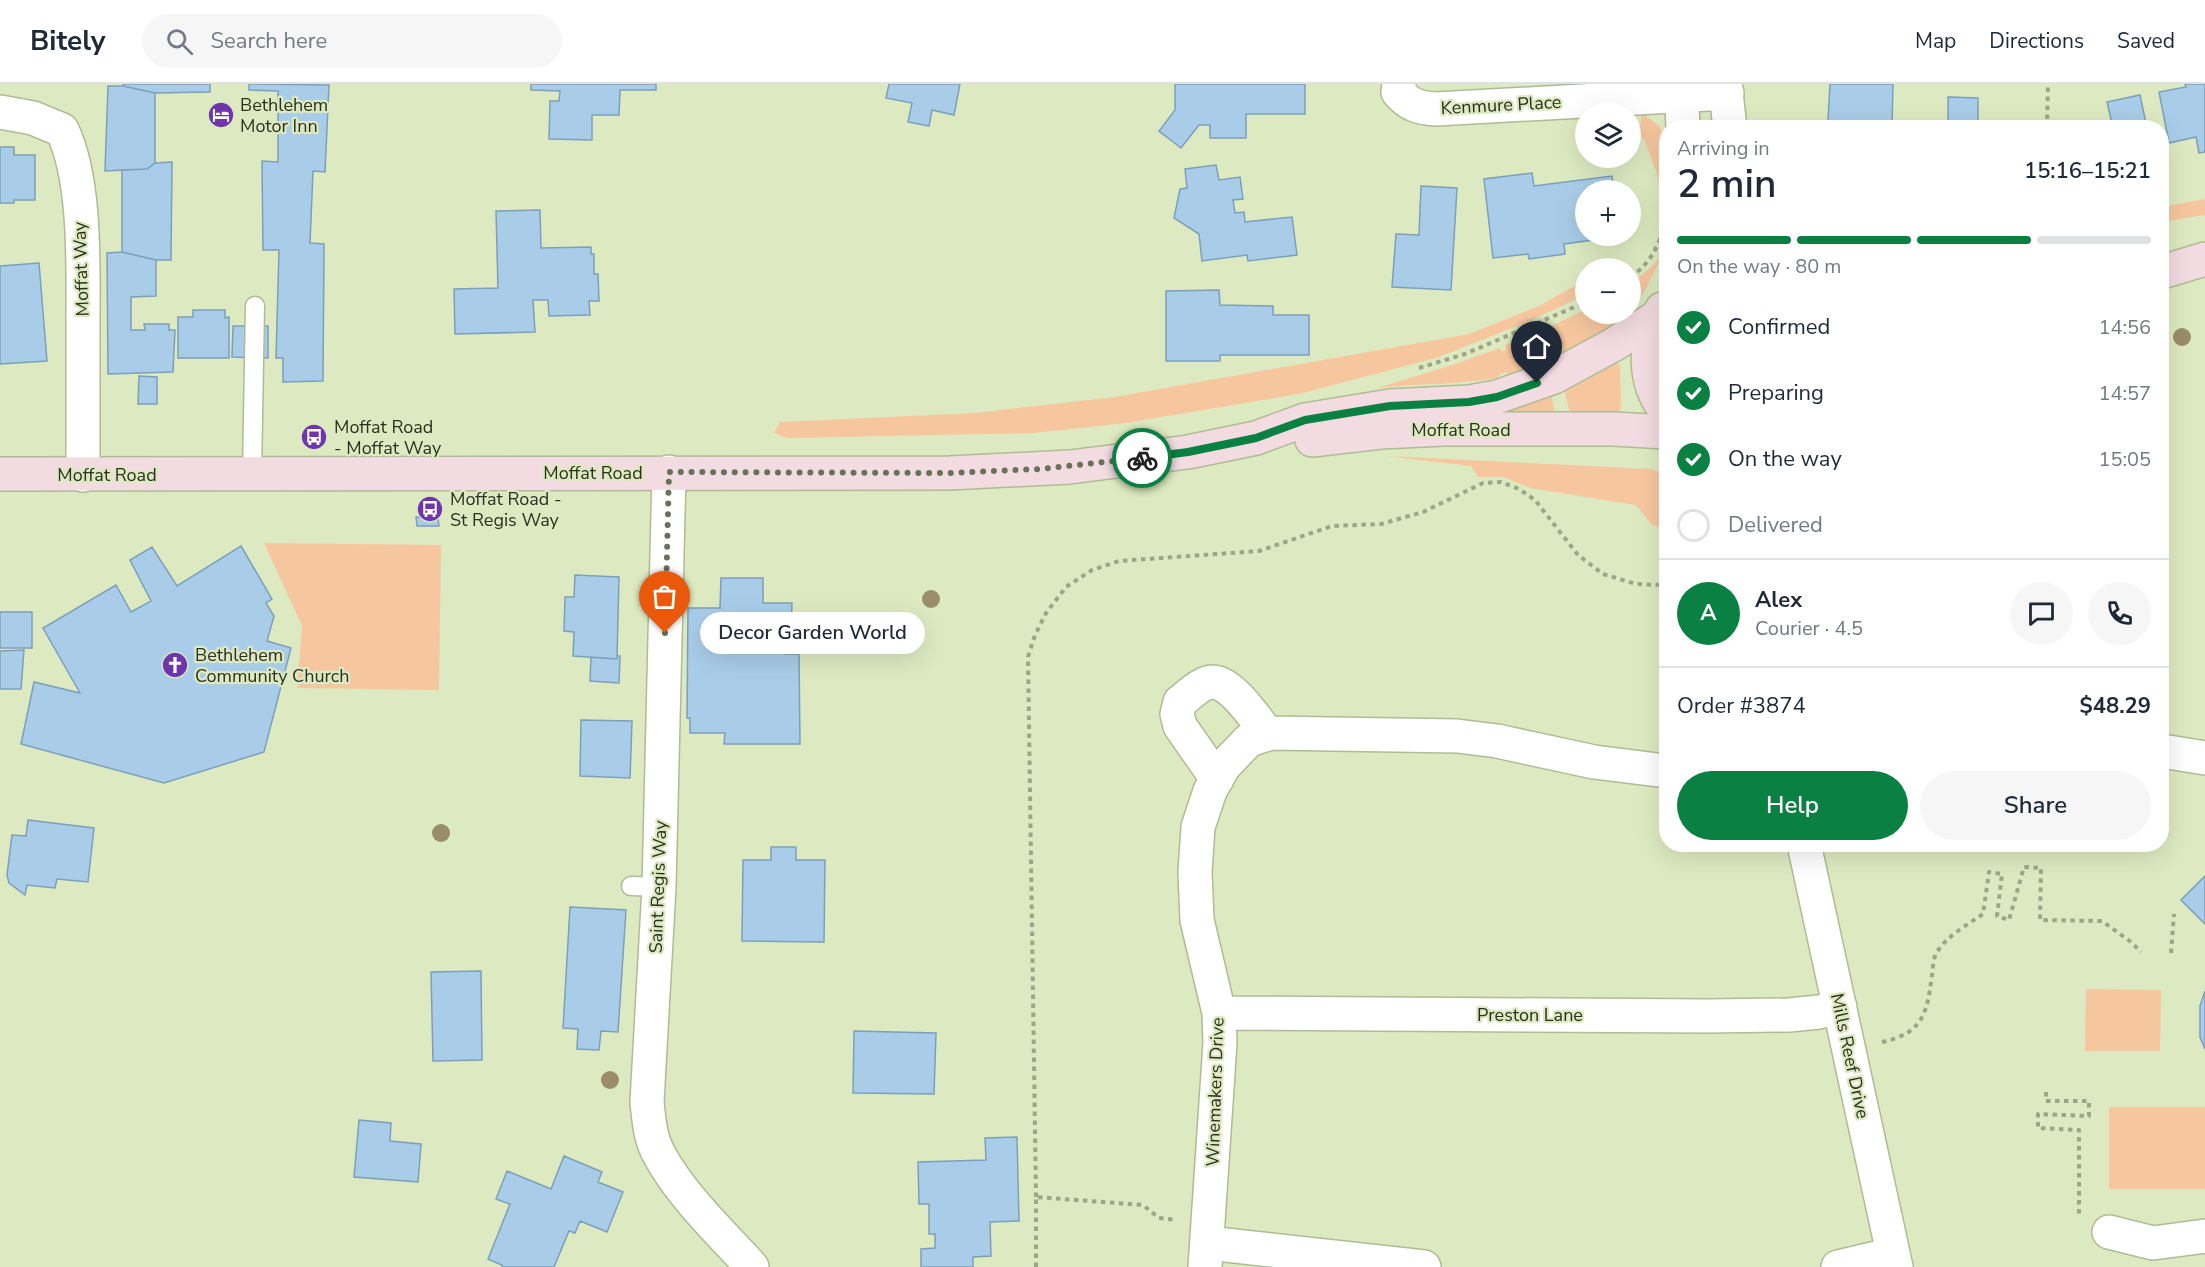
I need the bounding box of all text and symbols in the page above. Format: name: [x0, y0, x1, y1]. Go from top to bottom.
search box: [142, 14, 562, 68]
text: Bitely: [30, 22, 106, 60]
icon: search: [163, 25, 196, 58]
text: Search here: [211, 26, 327, 56]
text: Map: [1915, 27, 1956, 55]
text: Directions: [1989, 27, 2084, 55]
text: Saved: [2117, 27, 2175, 55]
street label: Kenmure Place: [1440, 90, 1562, 120]
place label: Bethlehem Motor Inn: [240, 93, 328, 138]
hotel icon: Bethlehem Motor Inn: [206, 100, 236, 130]
map controls: [1575, 102, 1641, 324]
button: layers: [1575, 102, 1641, 168]
text: Arriving in: [1677, 135, 1770, 162]
text: 15:16–15:21: [2024, 156, 2151, 186]
text: 2 min: [1677, 158, 1776, 211]
button: +: [1575, 180, 1641, 246]
street label: Moffat Way: [67, 220, 95, 317]
text: On the way · 80 m: [1677, 253, 1841, 280]
button: −: [1575, 258, 1641, 324]
icon: check: [1677, 311, 1710, 344]
text: Confirmed: [1728, 312, 1830, 342]
text: 14:56: [2098, 314, 2151, 341]
pin: [1511, 321, 1562, 383]
icon: home: [1520, 330, 1553, 363]
icon: check: [1677, 377, 1710, 410]
text: Preparing: [1728, 378, 1824, 408]
text: 14:57: [2098, 380, 2151, 407]
place label: Moffat Road - Moffat Way: [334, 415, 442, 460]
street label: Moffat Road: [1411, 418, 1511, 442]
bus stop icon: Moffat Road - Moffat Way: [299, 422, 329, 452]
courier: [1112, 428, 1172, 488]
icon: bike: [1126, 442, 1159, 475]
icon: check: [1677, 443, 1710, 476]
text: On the way: [1728, 444, 1842, 474]
text: 15:05: [2098, 446, 2151, 473]
street label: Moffat Road: [543, 461, 643, 485]
street label: Moffat Road: [57, 463, 157, 487]
place label: Moffat Road - St Regis Way: [450, 487, 562, 532]
bus stop icon: Moffat Road - St Regis Way: [415, 494, 445, 524]
text: Delivered: [1728, 510, 1823, 540]
pin: [639, 571, 690, 633]
icon: bag: [648, 580, 681, 613]
button: chat: [2010, 582, 2073, 645]
button: phone: [2088, 582, 2151, 645]
text: Alex: [1755, 585, 1802, 615]
text: A: [1700, 598, 1717, 628]
callout: Decor Garden World: [701, 612, 926, 654]
text: Courier · 4.5: [1755, 615, 1863, 642]
text: Decor Garden World: [718, 619, 907, 646]
place label: Bethlehem Community Church: [195, 643, 349, 688]
church icon: Bethlehem Community Church: [160, 650, 190, 680]
text: Order #3874: [1677, 691, 1806, 721]
text: $48.29: [2080, 691, 2151, 721]
button: Help: [1677, 771, 1908, 840]
button: Share: [1920, 771, 2151, 840]
street label: Saint Regis Way: [644, 819, 672, 954]
street label: Mills Reef Drive: [1825, 991, 1875, 1121]
street label: Preston Lane: [1477, 1003, 1583, 1027]
street label: Winemakers Drive: [1200, 1017, 1230, 1167]

